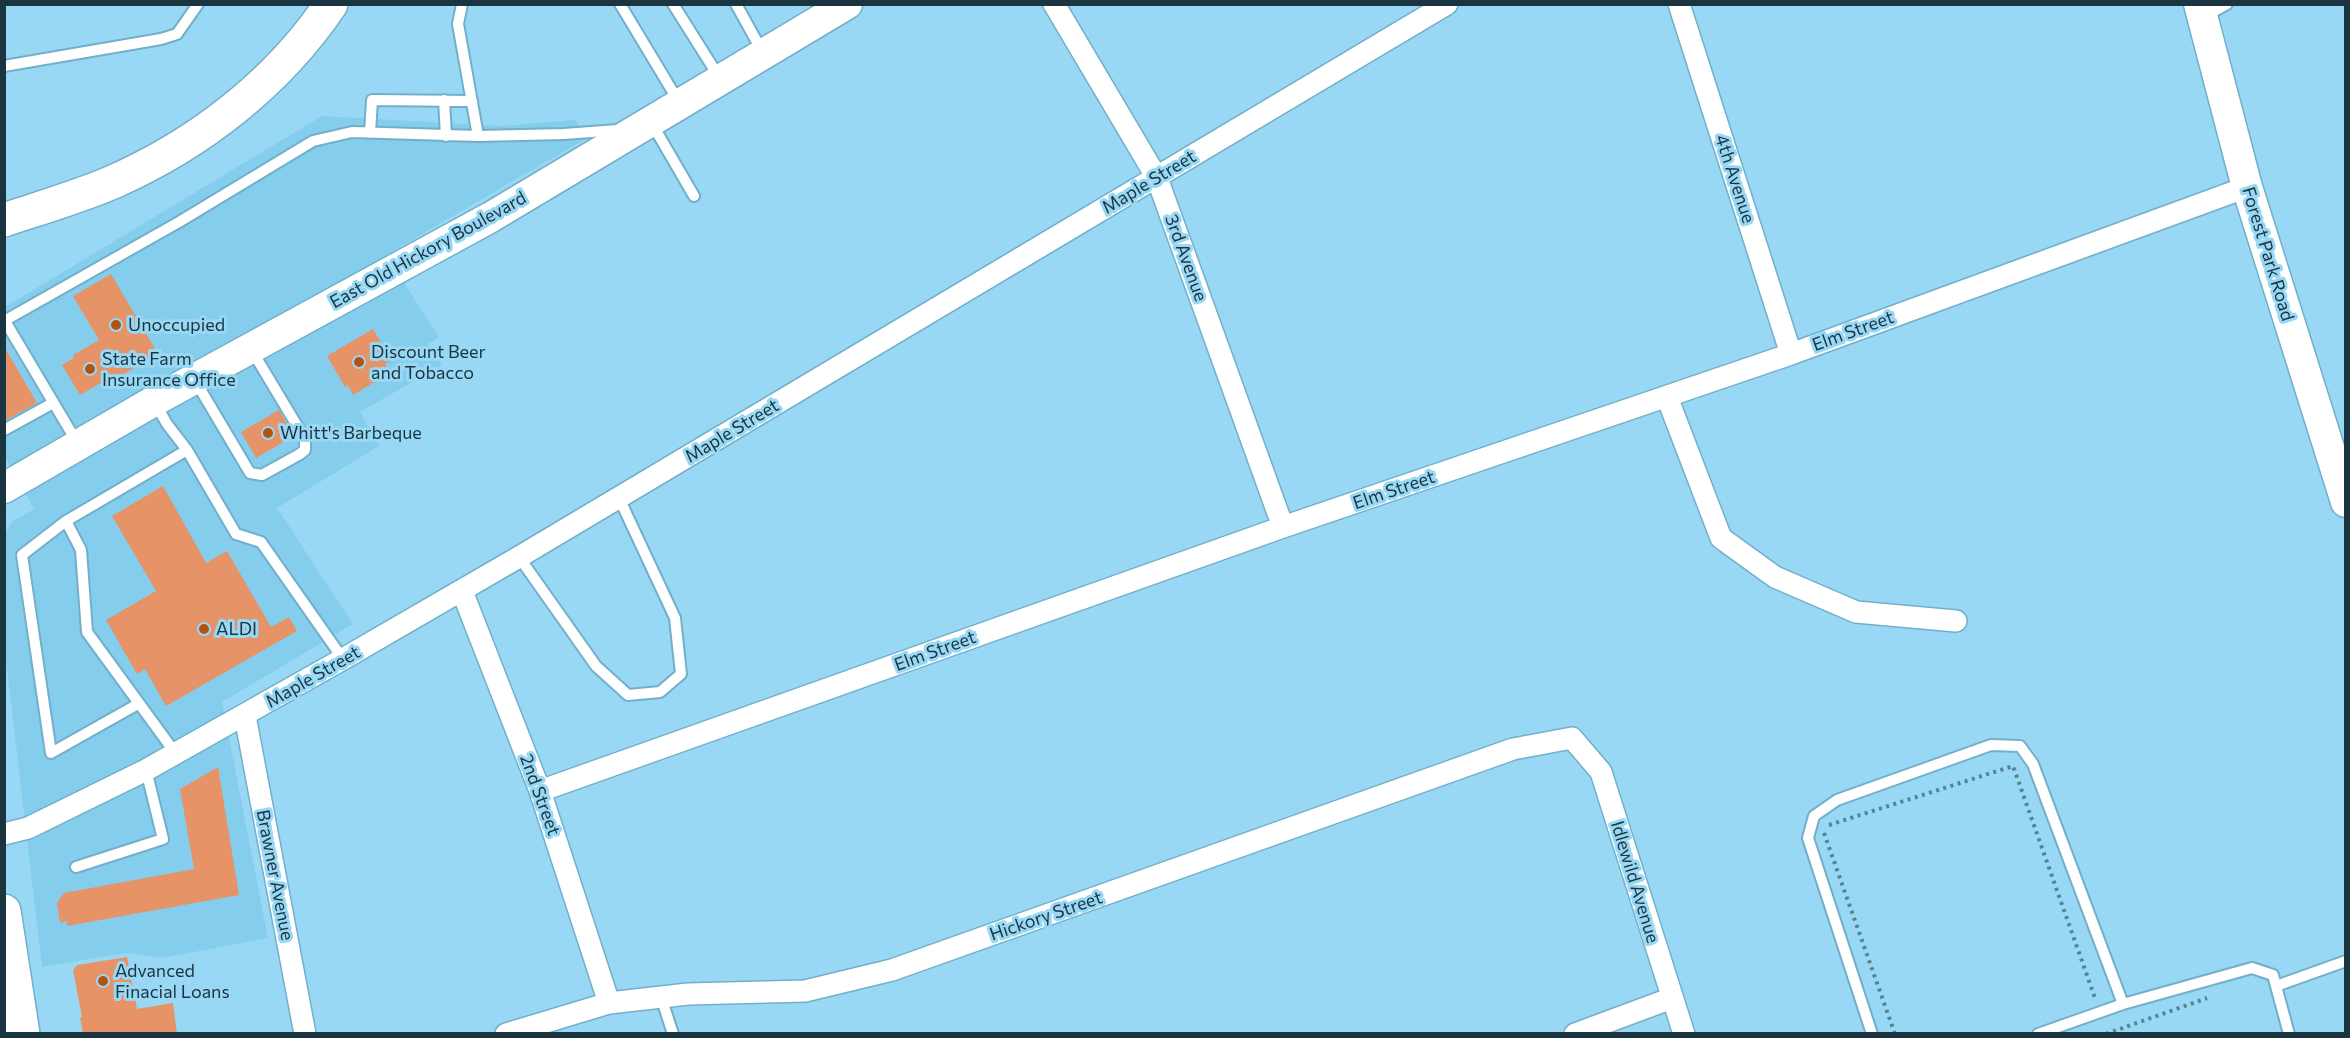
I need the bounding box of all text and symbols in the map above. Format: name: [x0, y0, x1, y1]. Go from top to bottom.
street label: 4th Avenue: [1711, 132, 1759, 226]
street label: Maple Street: [1098, 146, 1200, 218]
street label: Forest Park Road: [2237, 184, 2299, 324]
street label: East Old Hickory Boulevard: [326, 187, 530, 313]
street label: 3rd Avenue: [1160, 212, 1212, 304]
street label: Elm Street: [1809, 306, 1897, 356]
place label: Unoccupied: [128, 314, 225, 336]
marker: Unoccupied: [109, 318, 123, 332]
place label: Discount Beer and Tobacco: [371, 341, 486, 384]
place label: State Farm Insurance Office: [102, 348, 236, 391]
marker: Discount Beer and Tobacco: [352, 355, 366, 369]
marker: State Farm Insurance Office: [83, 362, 97, 376]
street label: Maple Street: [681, 395, 783, 467]
place label: Whitt's Barbeque: [280, 422, 422, 444]
marker: Whitt's Barbeque: [261, 426, 275, 440]
street label: Elm Street: [1350, 466, 1438, 514]
place label: ALDI: [216, 618, 257, 640]
marker: ALDI: [197, 622, 211, 636]
street label: Elm Street: [891, 626, 979, 676]
street label: Maple Street: [262, 641, 364, 713]
street label: 2nd Street: [515, 751, 565, 839]
street label: Brawner Avenue: [252, 808, 298, 942]
street label: Idlewild Avenue: [1606, 818, 1664, 946]
street label: Hickory Street: [987, 887, 1105, 945]
place label: Advanced Finacial Loans: [115, 960, 230, 1002]
marker: Advanced Finacial Loans: [96, 974, 110, 988]

